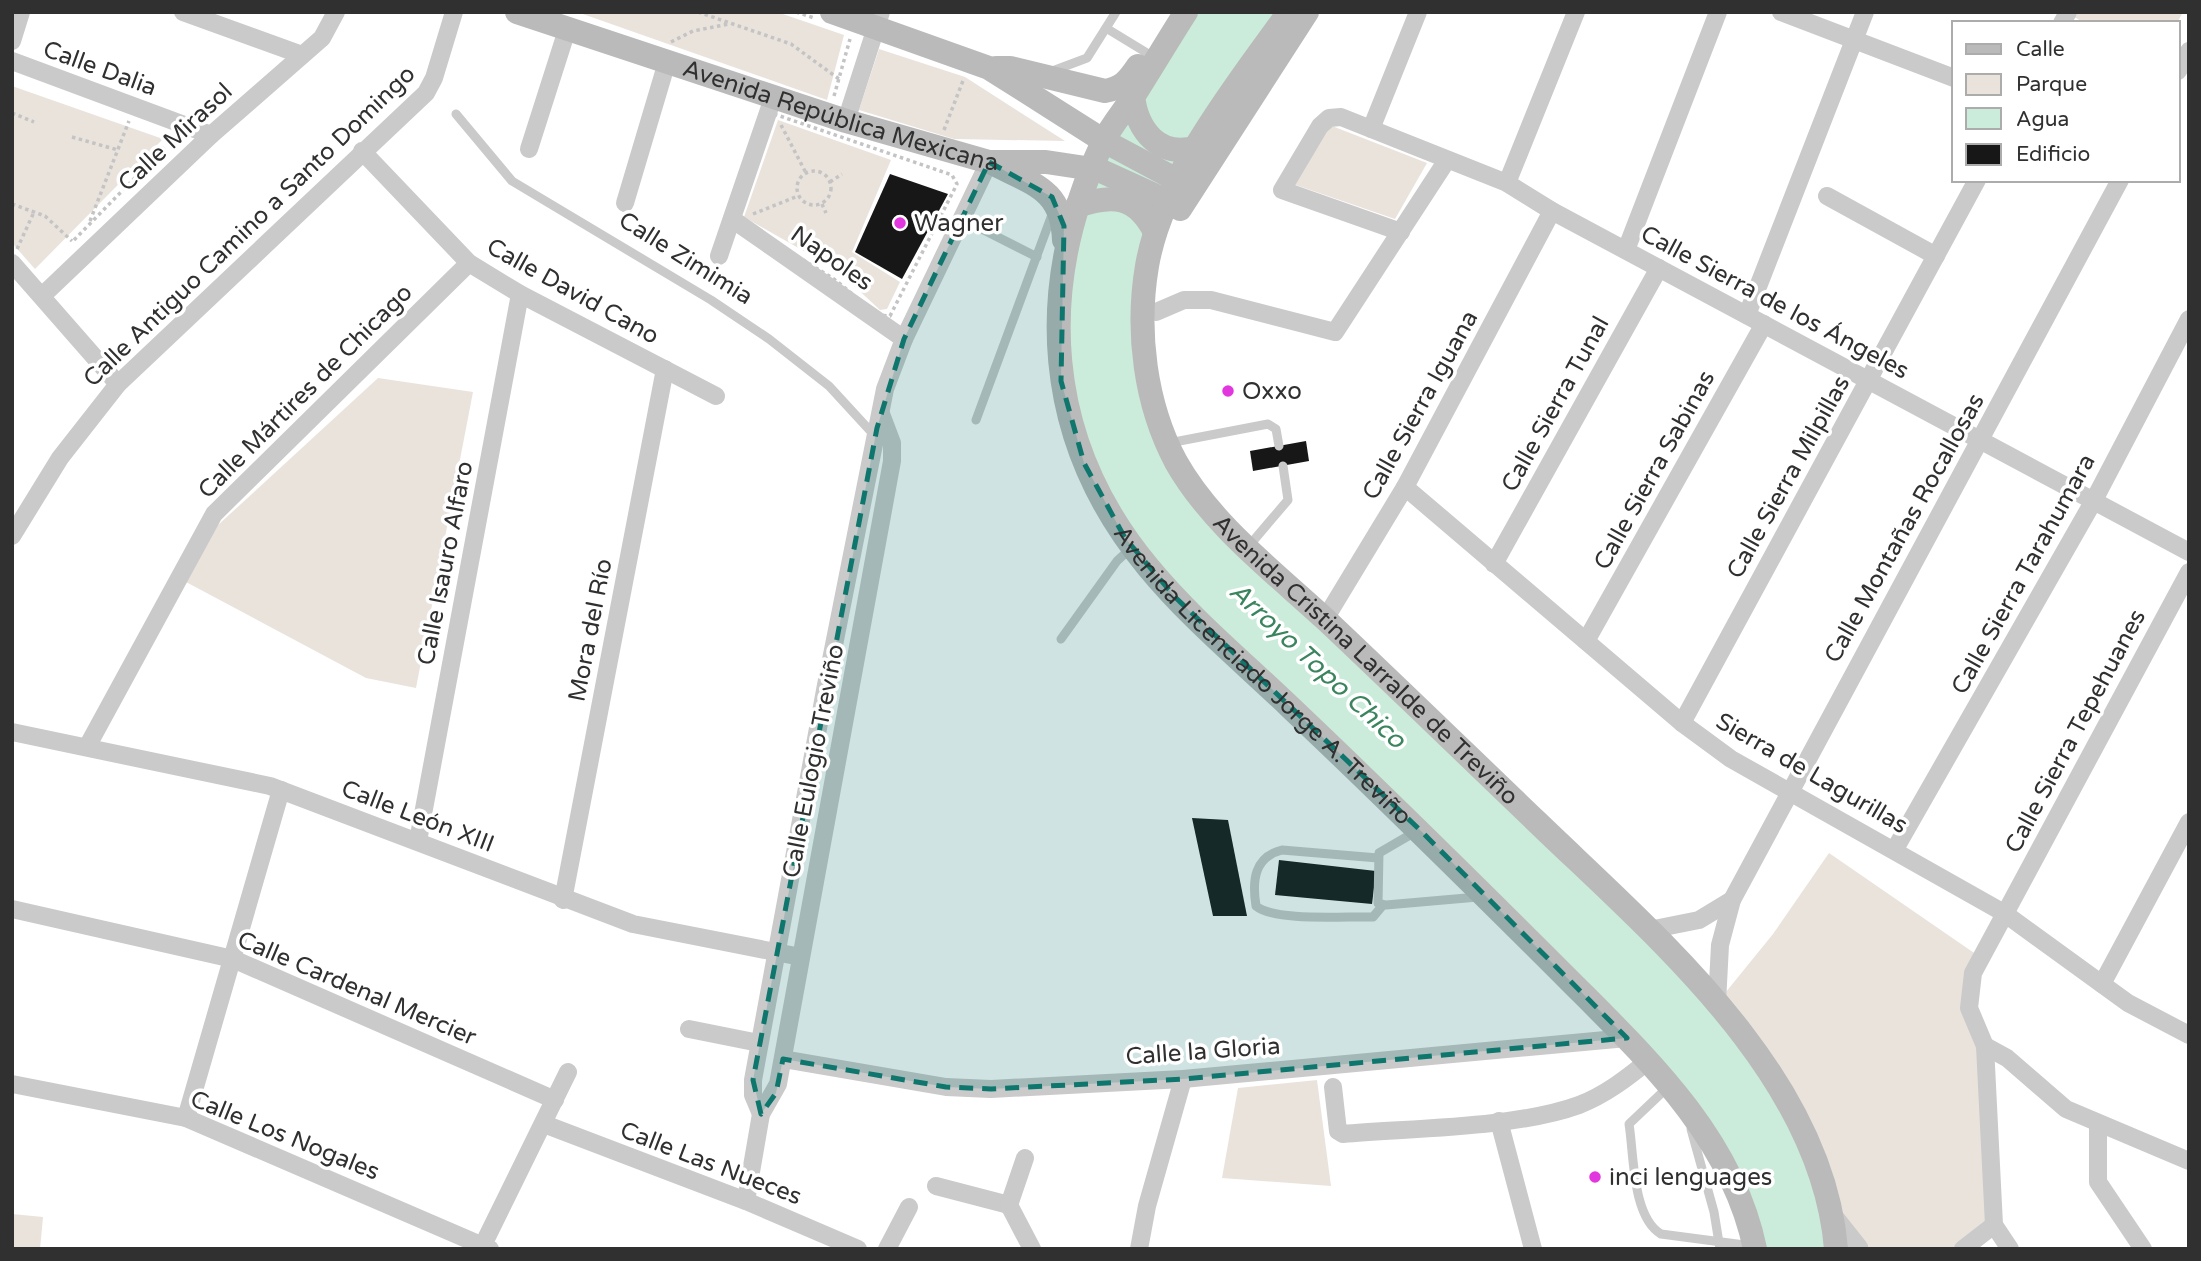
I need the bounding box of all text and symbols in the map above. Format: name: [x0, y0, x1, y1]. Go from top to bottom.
legend: [1952, 21, 2180, 182]
street label: Calle Dalia: [39, 35, 161, 102]
text: Calle: [2016, 37, 2065, 62]
street label: Avenida República Mexicana: [679, 54, 998, 177]
street label: Calle Antiguo Camino a Santo Domingo: [77, 60, 421, 393]
text: Parque: [2016, 72, 2087, 97]
street label: Calle Mirasol: [112, 77, 238, 198]
text: Agua: [2016, 107, 2069, 132]
text: Edificio: [2016, 142, 2090, 167]
street label: Calle Zimimia: [613, 206, 758, 311]
place label: Wagner: [914, 209, 1004, 238]
marker: Wagner: [892, 215, 908, 231]
street label: Calle Sierra de los Ángeles: [1636, 218, 1914, 386]
street label: Napoles: [785, 220, 878, 297]
street label: Calle David Cano: [482, 232, 664, 351]
street label: Calle Mártires de Chicago: [192, 278, 419, 505]
street label: Calle Sierra Iguana: [1356, 305, 1485, 505]
street label: Calle Sierra Tunal: [1495, 311, 1616, 497]
street label: Calle Sierra Sabinas: [1588, 366, 1721, 575]
street label: Calle Sierra Milpillas: [1721, 371, 1856, 584]
place label: Oxxo: [1242, 377, 1302, 406]
marker: Oxxo: [1220, 383, 1236, 399]
street label: Calle Montañas Rocallosas: [1818, 389, 1991, 668]
street label: Calle Sierra Tarahumara: [1945, 449, 2102, 700]
street label: Calle Isauro Alfaro: [411, 459, 479, 668]
street label: Avenida Cristina Larralde de Treviño: [1206, 509, 1524, 811]
street label: Avenida Licenciado Jorge A. Treviño: [1107, 520, 1418, 831]
street label: Mora del Río: [562, 556, 619, 704]
water label: Arroyo Topo Chico: [1223, 576, 1413, 756]
street label: Calle Sierra Tepehuanes: [1999, 604, 2152, 858]
street label: Calle Eulogio Treviño: [777, 642, 850, 880]
street label: Sierra de Lagurillas: [1711, 707, 1913, 840]
street label: Calle León XIII: [337, 774, 498, 859]
street label: Calle Cardenal Mercier: [233, 925, 481, 1052]
street label: Calle la Gloria: [1125, 1032, 1281, 1071]
street label: Calle Los Nogales: [186, 1084, 384, 1187]
street label: Calle Las Nueces: [616, 1116, 806, 1211]
place label: inci lenguages: [1609, 1163, 1772, 1192]
marker: inci lenguages: [1587, 1169, 1603, 1185]

